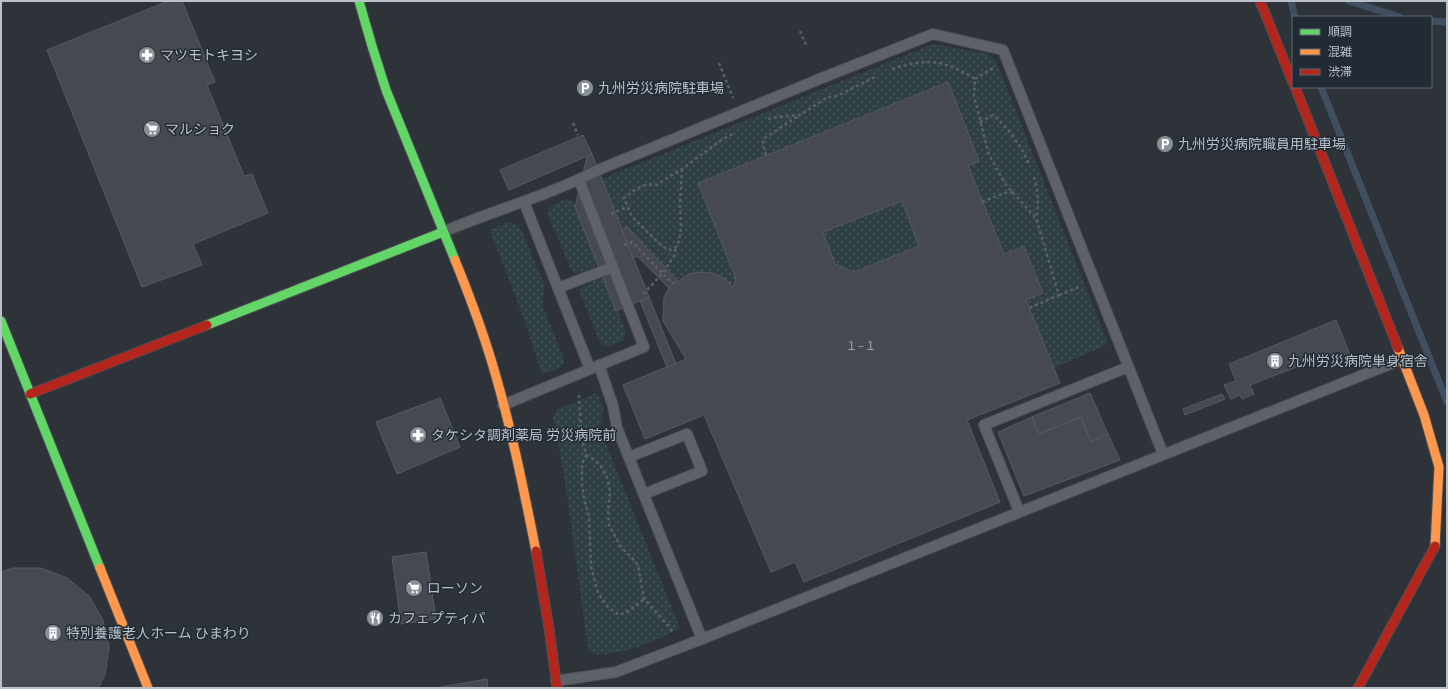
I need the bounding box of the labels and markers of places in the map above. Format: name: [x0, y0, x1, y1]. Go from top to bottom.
pharmacy icon: マツモトキヨシ: [137, 45, 157, 65]
place label: マツモトキヨシ: [160, 47, 258, 63]
parking icon: 九州労災病院駐車場: [575, 78, 595, 98]
place label: 九州労災病院駐車場: [598, 80, 724, 96]
supermarket icon: マルショク: [142, 119, 162, 139]
place label: マルショク: [165, 121, 235, 137]
parking icon: 九州労災病院職員用駐車場: [1155, 134, 1175, 154]
place label: 九州労災病院職員用駐車場: [1178, 136, 1346, 152]
building icon: 九州労災病院単身宿舎: [1265, 351, 1285, 371]
place label: 九州労災病院単身宿舎: [1288, 353, 1428, 369]
pharmacy icon: タケシタ調剤薬局 労災病院前: [408, 425, 428, 445]
place label: タケシタ調剤薬局 労災病院前: [431, 427, 616, 443]
supermarket icon: ローソン: [404, 578, 424, 598]
place label: ローソン: [427, 580, 483, 596]
restaurant icon: カフェプティパ: [365, 608, 385, 628]
place label: カフェプティパ: [388, 610, 485, 626]
building icon: 特別養護老人ホーム ひまわり: [43, 623, 63, 643]
place label: 特別養護老人ホーム ひまわり: [66, 625, 251, 641]

